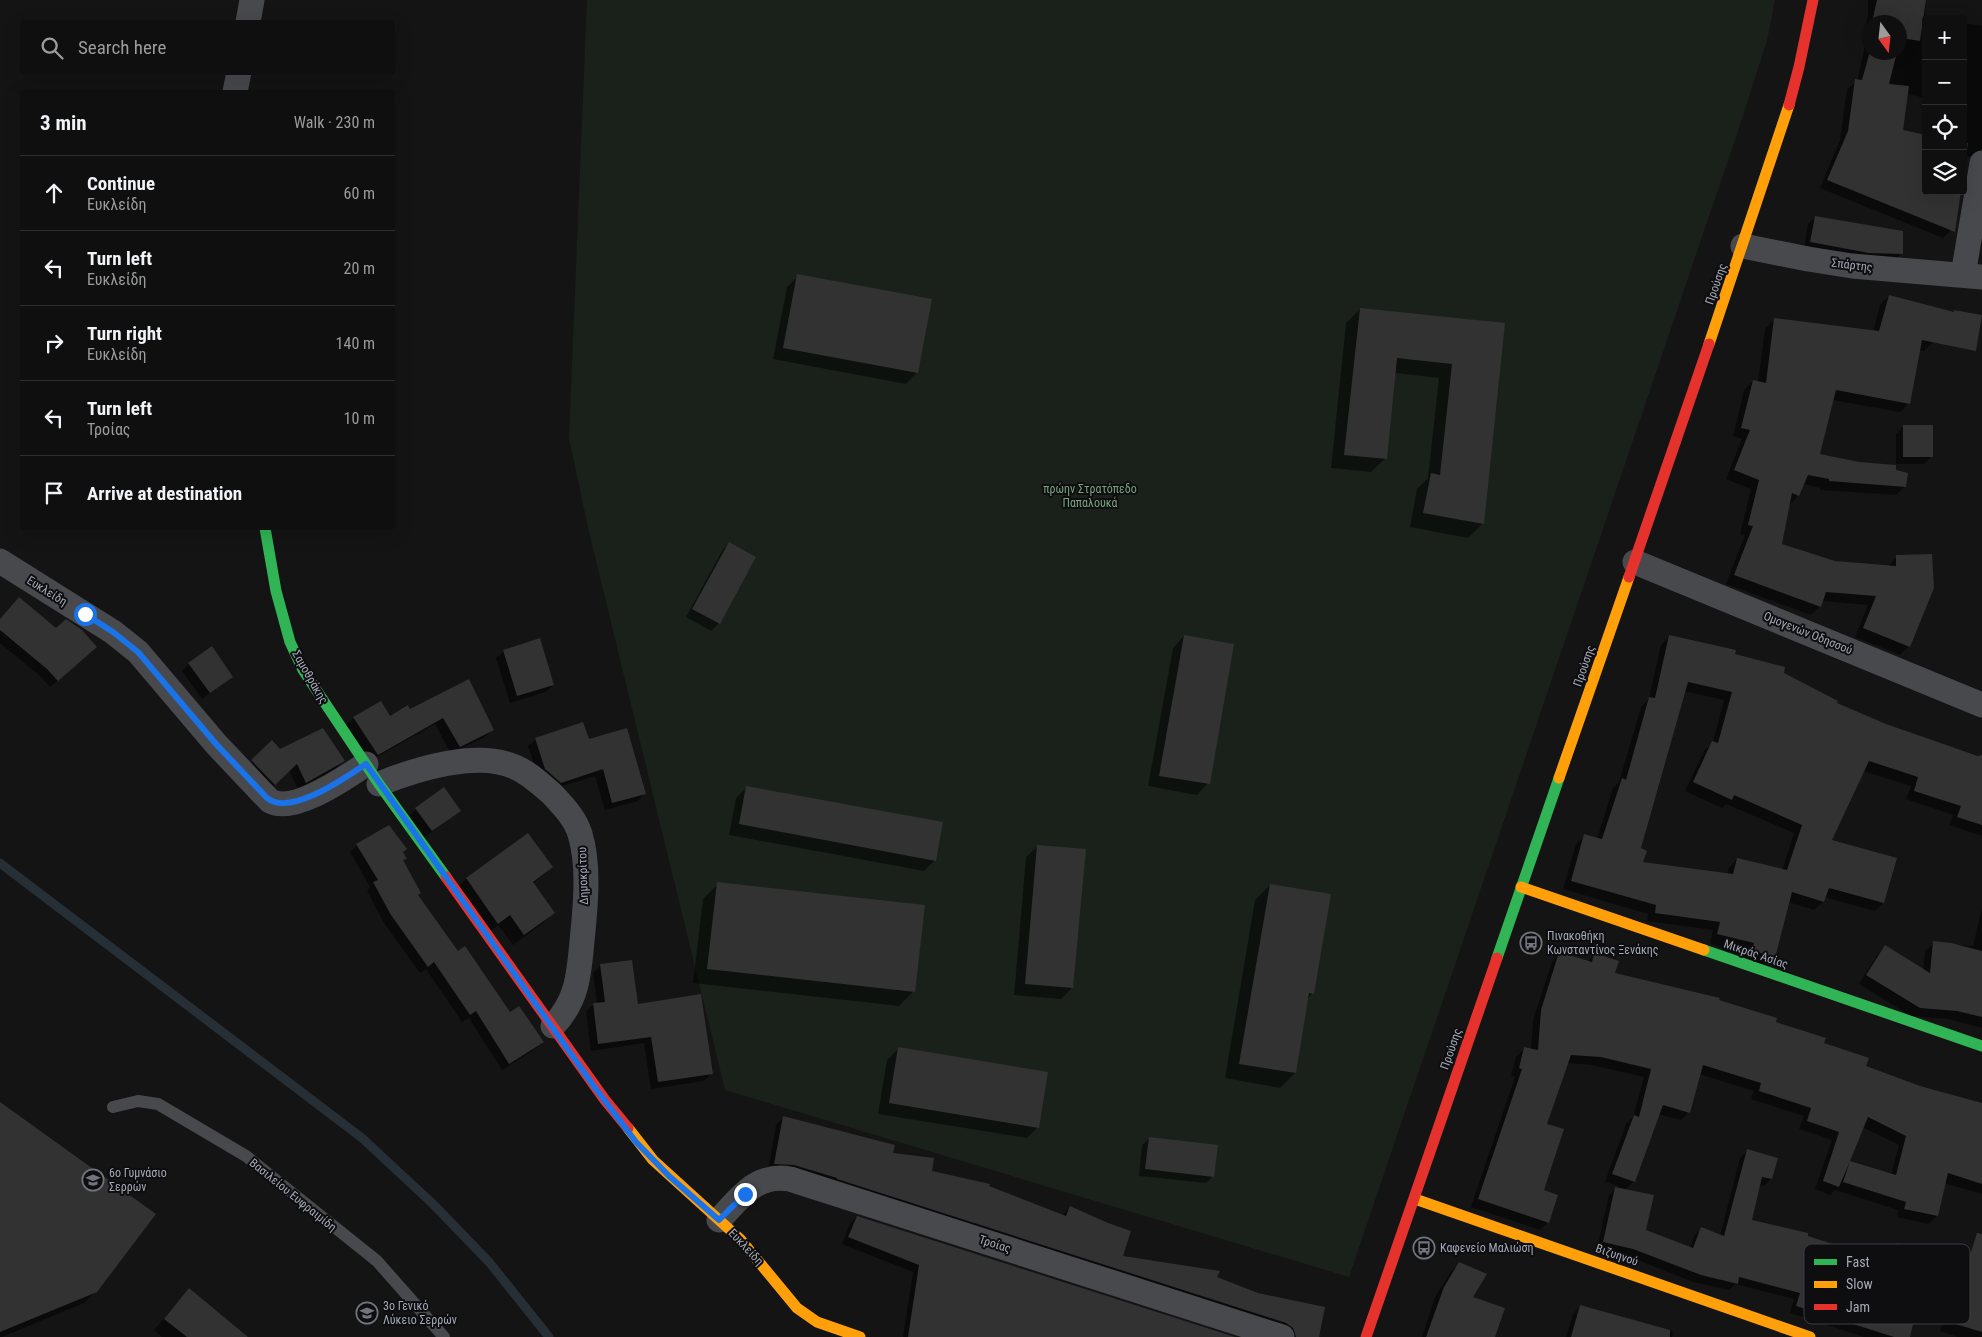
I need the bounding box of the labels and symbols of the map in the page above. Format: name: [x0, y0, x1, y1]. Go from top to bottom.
north arrow: [1862, 15, 1907, 60]
street label: Σπάρτης: [1831, 256, 1874, 275]
street label: Προύσης: [1702, 261, 1730, 307]
park label: πρώην Στρατόπεδο Παπαλουκά: [1043, 482, 1137, 510]
street label: Ευκλείδη: [24, 573, 70, 609]
route start: [74, 603, 97, 626]
street label: Ομογενών Οδησσού: [1762, 609, 1855, 657]
street label: Προύσης: [1570, 643, 1598, 689]
street label: Σαμοθράκης: [289, 648, 331, 707]
street label: Δημοκρίτου: [575, 847, 591, 905]
place label: Πινακοθήκη Κωνσταντίνος Ξενάκης: [1547, 929, 1659, 957]
bus stop icon: Πινακοθήκη Κωνσταντίνος Ξενάκης: [1519, 931, 1543, 955]
street label: Μικράς Ασίας: [1722, 936, 1790, 972]
street label: Προύσης: [1437, 1026, 1465, 1072]
street label: Βασιλείου Ευφραιμίδη: [247, 1156, 339, 1234]
place label: 6ο Γυμνάσιο Σερρών: [109, 1166, 167, 1194]
school or university icon: 6ο Γυμνάσιο Σερρών: [81, 1168, 105, 1192]
route end: [734, 1183, 757, 1206]
street label: Ευκλείδη: [726, 1226, 766, 1268]
street label: Τροίας: [977, 1232, 1013, 1256]
bus stop icon: Καφενείο Μαλιώση: [1412, 1236, 1436, 1260]
place label: Καφενείο Μαλιώση: [1440, 1241, 1534, 1255]
street label: Βιζυηνού: [1594, 1241, 1640, 1269]
legend: [1804, 1244, 1970, 1324]
text: Fast: [1846, 1254, 1870, 1270]
text: Slow: [1846, 1276, 1873, 1292]
place label: 3ο Γενικό Λύκειο Σερρών: [383, 1299, 457, 1327]
text: Jam: [1846, 1299, 1870, 1315]
school or university icon: 3ο Γενικό Λύκειο Σερρών: [355, 1301, 379, 1325]

